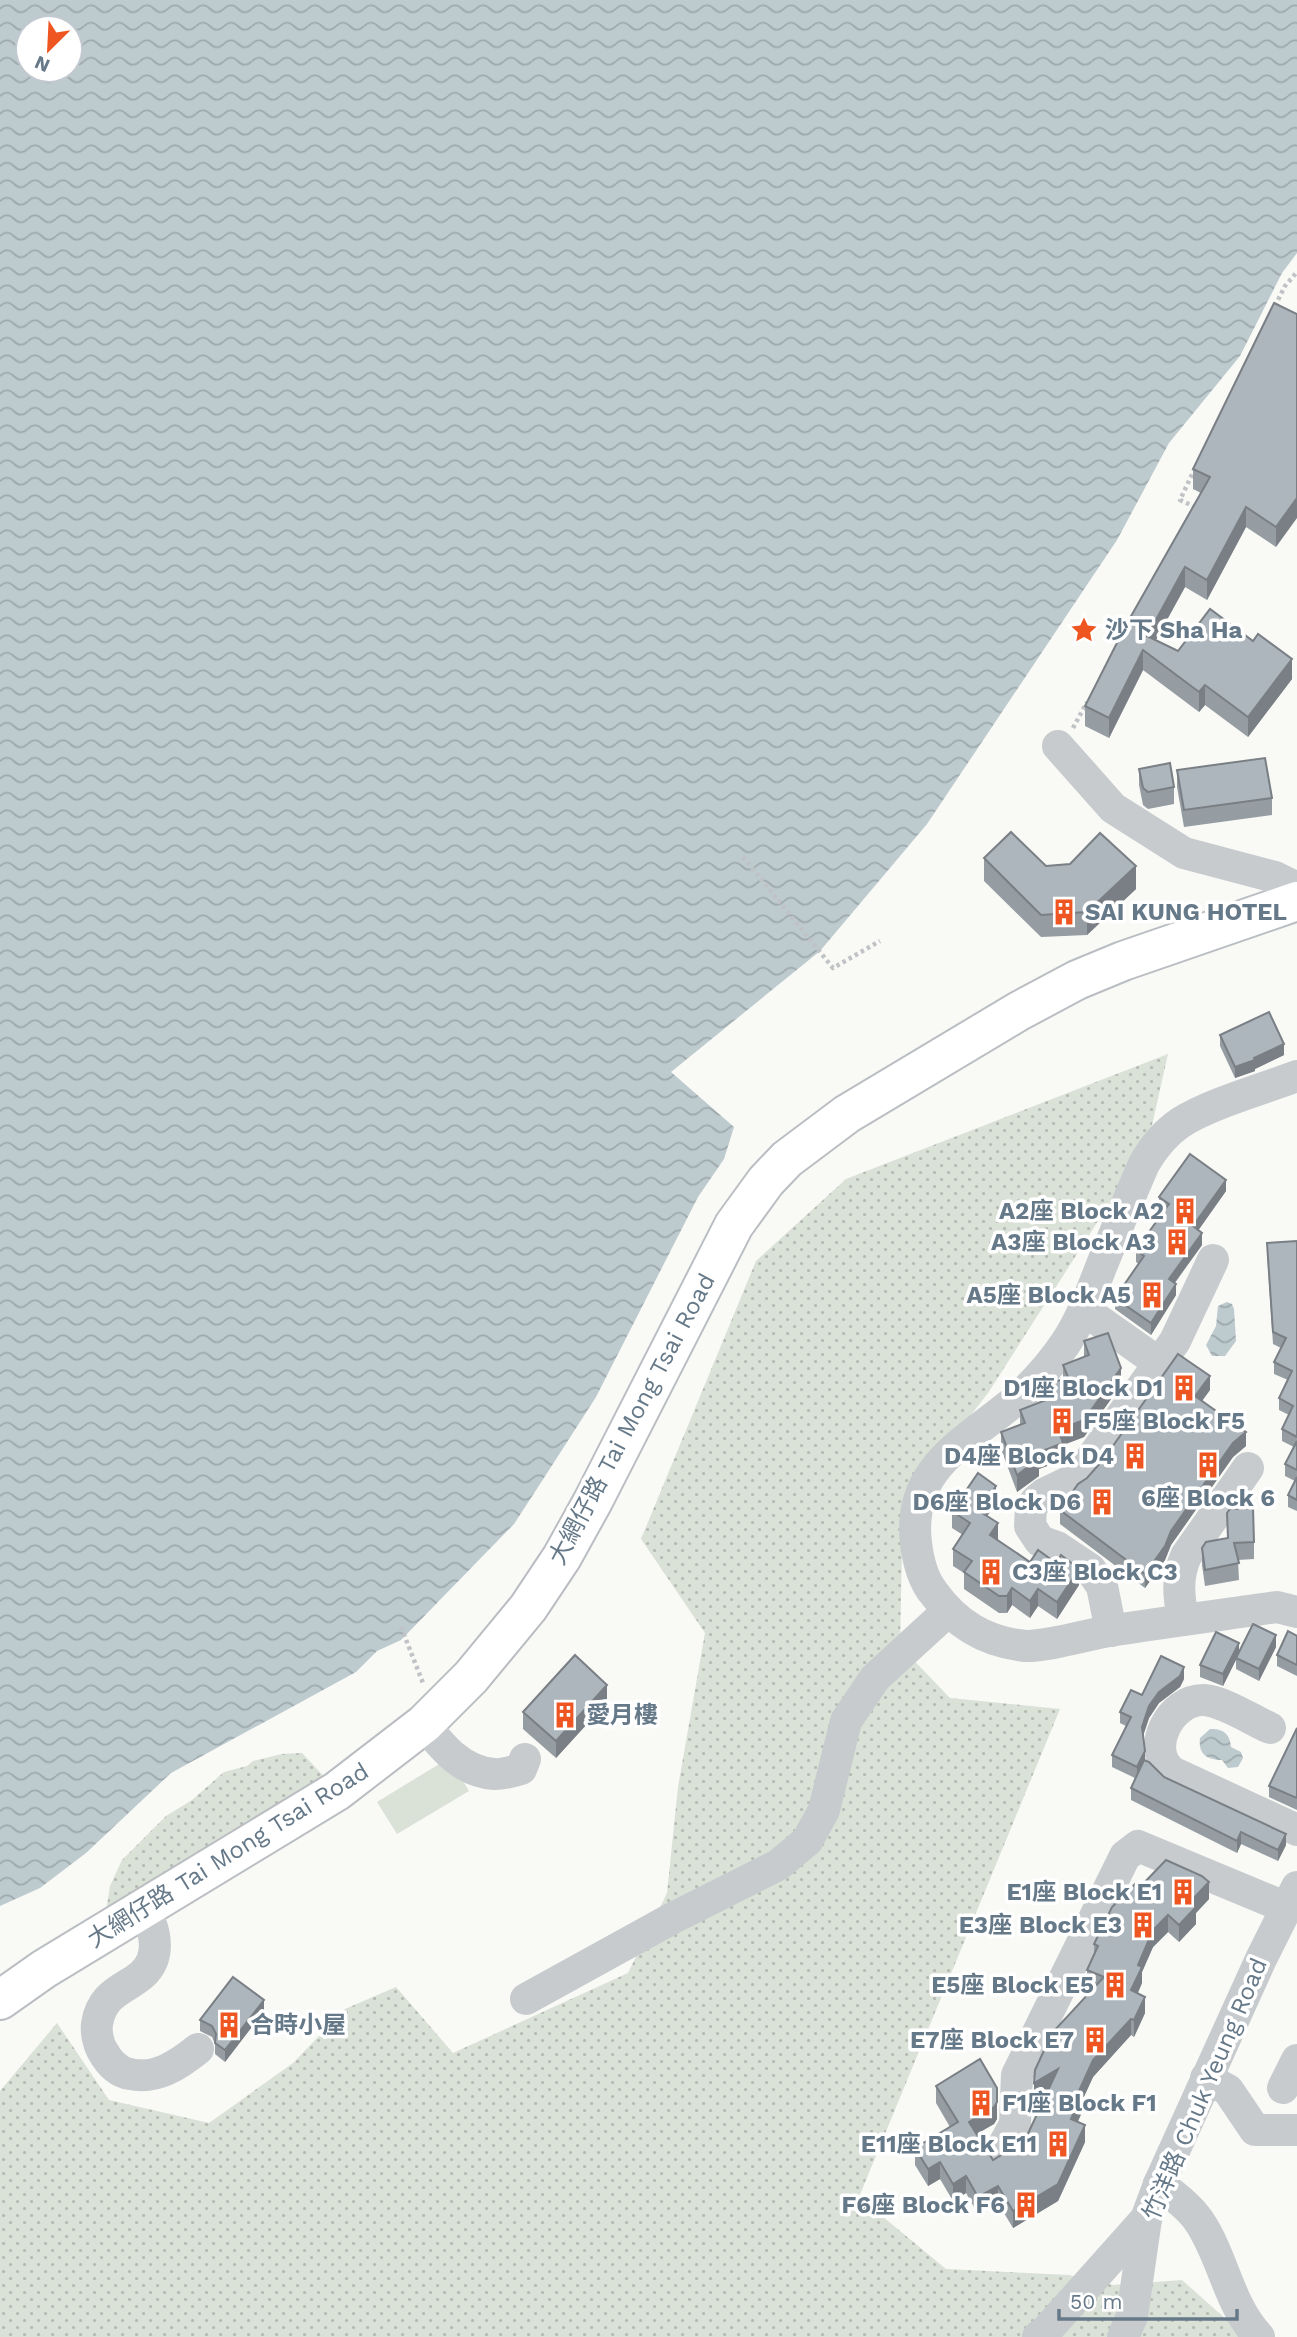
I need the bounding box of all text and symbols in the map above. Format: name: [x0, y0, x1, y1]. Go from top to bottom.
north arrow: [14, 14, 84, 84]
text: N: [31, 51, 53, 77]
place icon: 沙下 Sha Ha: [1069, 615, 1099, 645]
place label: 沙下 Sha Ha: [1105, 616, 1243, 644]
building icon: SAI KUNG HOTEL: [1049, 897, 1079, 927]
place label: SAI KUNG HOTEL: [1085, 898, 1287, 926]
building icon: A2座 Block A2: [1170, 1196, 1200, 1226]
place label: A2座 Block A2: [999, 1197, 1164, 1225]
building icon: A3座 Block A3: [1162, 1227, 1192, 1257]
place label: A3座 Block A3: [991, 1228, 1156, 1256]
street label: 大網仔路 Tai Mong Tsai Road: [543, 1269, 721, 1569]
building icon: A5座 Block A5: [1137, 1280, 1167, 1310]
place label: A5座 Block A5: [966, 1281, 1131, 1309]
building icon: D1座 Block D1: [1169, 1373, 1199, 1403]
place label: D1座 Block D1: [1003, 1374, 1163, 1402]
building icon: F5座 Block F5: [1047, 1406, 1077, 1436]
place label: F5座 Block F5: [1083, 1407, 1245, 1435]
building icon: D4座 Block D4: [1120, 1441, 1150, 1471]
place label: D4座 Block D4: [944, 1442, 1114, 1470]
building icon: 6座 Block 6: [1193, 1450, 1223, 1480]
place label: 6座 Block 6: [1141, 1484, 1275, 1512]
building icon: D6座 Block D6: [1087, 1487, 1117, 1517]
place label: D6座 Block D6: [912, 1488, 1081, 1516]
building icon: C3座 Block C3: [976, 1557, 1006, 1587]
place label: C3座 Block C3: [1012, 1558, 1178, 1586]
building icon: 愛月樓: [550, 1700, 580, 1730]
place label: 愛月樓: [586, 1701, 658, 1729]
street label: 大網仔路 Tai Mong Tsai Road: [82, 1757, 374, 1953]
building icon: E1座 Block E1: [1168, 1877, 1198, 1907]
place label: E1座 Block E1: [1006, 1878, 1162, 1906]
building icon: E3座 Block E3: [1128, 1910, 1158, 1940]
place label: E3座 Block E3: [959, 1911, 1122, 1939]
street label: 竹洋路 Chuk Yeung Road: [1137, 1954, 1273, 2224]
building icon: E5座 Block E5: [1100, 1970, 1130, 2000]
place label: E5座 Block E5: [931, 1971, 1094, 1999]
building icon: 合時小屋: [214, 2010, 244, 2040]
place label: 合時小屋: [250, 2011, 346, 2039]
building icon: E7座 Block E7: [1080, 2025, 1110, 2055]
place label: E7座 Block E7: [910, 2026, 1074, 2054]
building icon: F1座 Block F1: [966, 2088, 996, 2118]
place label: F1座 Block F1: [1002, 2089, 1157, 2117]
building icon: E11座 Block E11: [1043, 2129, 1073, 2159]
place label: E11座 Block E11: [861, 2130, 1037, 2158]
building icon: F6座 Block F6: [1011, 2190, 1041, 2220]
place label: F6座 Block F6: [842, 2191, 1005, 2219]
scale bar: [1059, 2278, 1238, 2322]
text: 50 m: [1070, 2289, 1122, 2314]

